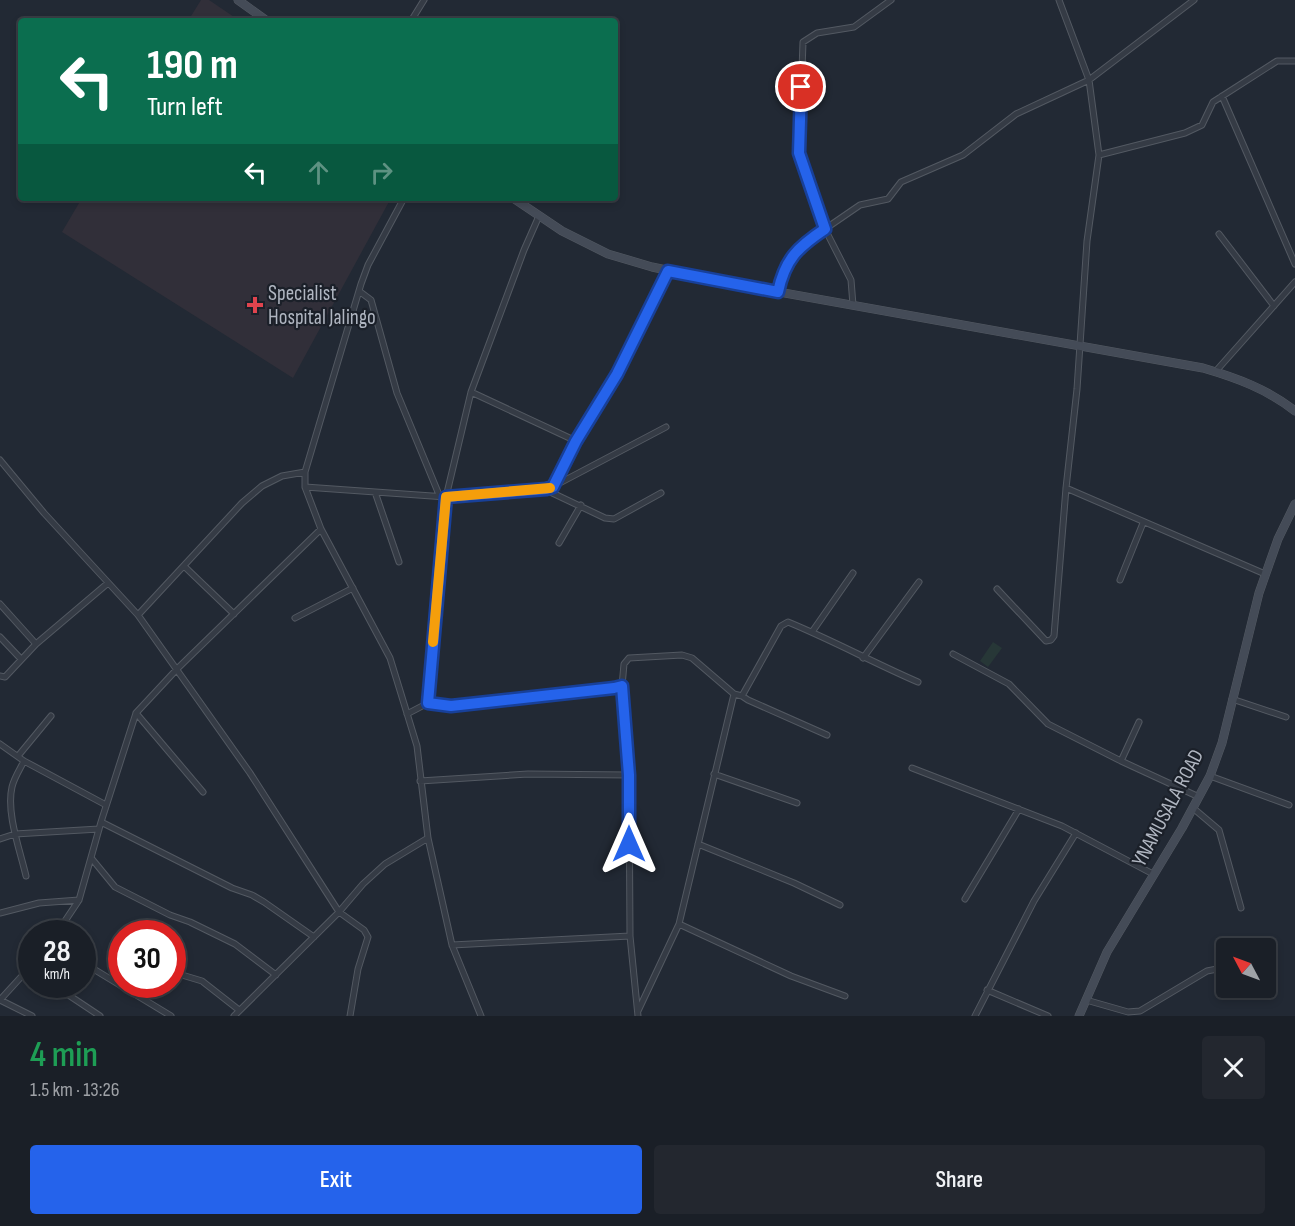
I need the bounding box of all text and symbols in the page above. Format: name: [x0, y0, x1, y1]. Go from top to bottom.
text: 190 m: [147, 40, 238, 91]
icon: left: [48, 42, 126, 120]
pin: [775, 61, 826, 112]
icon: arrive: [784, 70, 817, 103]
text: Turn left: [147, 91, 223, 123]
icon: left: [239, 156, 272, 189]
icon: ahead: [302, 156, 335, 189]
icon: right: [365, 156, 398, 189]
place label: Specialist Hospital Jalingo: [268, 281, 376, 330]
marker: Specialist Hospital Jalingo: [246, 296, 264, 314]
street label: YNAMUSALA ROAD: [1127, 745, 1209, 871]
position arrow: [597, 812, 661, 876]
speed limit sign: 30: [108, 920, 186, 998]
text: 28: [43, 934, 71, 970]
north arrow: [1216, 938, 1276, 998]
map controls: [1216, 938, 1276, 998]
text: km/h: [44, 965, 70, 984]
text: 4 min: [30, 1034, 98, 1077]
button: close: [1202, 1036, 1265, 1099]
text: 1.5 km · 13:26: [30, 1078, 119, 1102]
button: Exit: [30, 1145, 642, 1214]
button: Share: [654, 1145, 1265, 1214]

